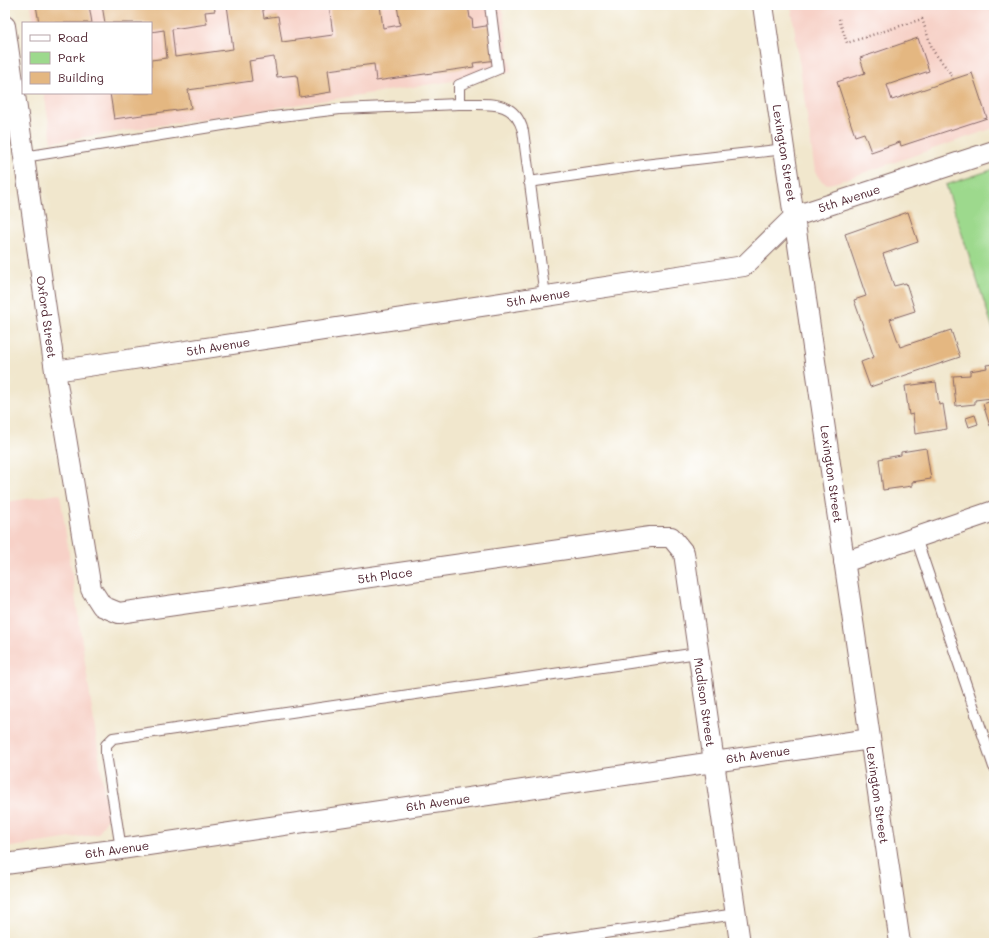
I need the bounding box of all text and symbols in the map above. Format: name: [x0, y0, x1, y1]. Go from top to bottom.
legend: [22, 22, 152, 94]
text: Road: [58, 29, 88, 45]
text: Park: [58, 49, 85, 65]
text: Building: [58, 69, 104, 85]
street label: Lexington Street: [769, 103, 801, 203]
street label: 5th Avenue: [816, 180, 882, 216]
street label: Oxford Street: [33, 275, 61, 359]
street label: 5th Avenue: [505, 284, 571, 310]
street label: 5th Avenue: [185, 333, 251, 359]
street label: Lexington Street: [817, 424, 847, 524]
street label: 5th Place: [357, 563, 413, 587]
street label: Madison Street: [691, 656, 719, 748]
street label: 6th Avenue: [725, 742, 791, 766]
street label: Lexington Street: [863, 745, 893, 845]
street label: 6th Avenue: [405, 790, 471, 814]
street label: 6th Avenue: [84, 837, 150, 861]

